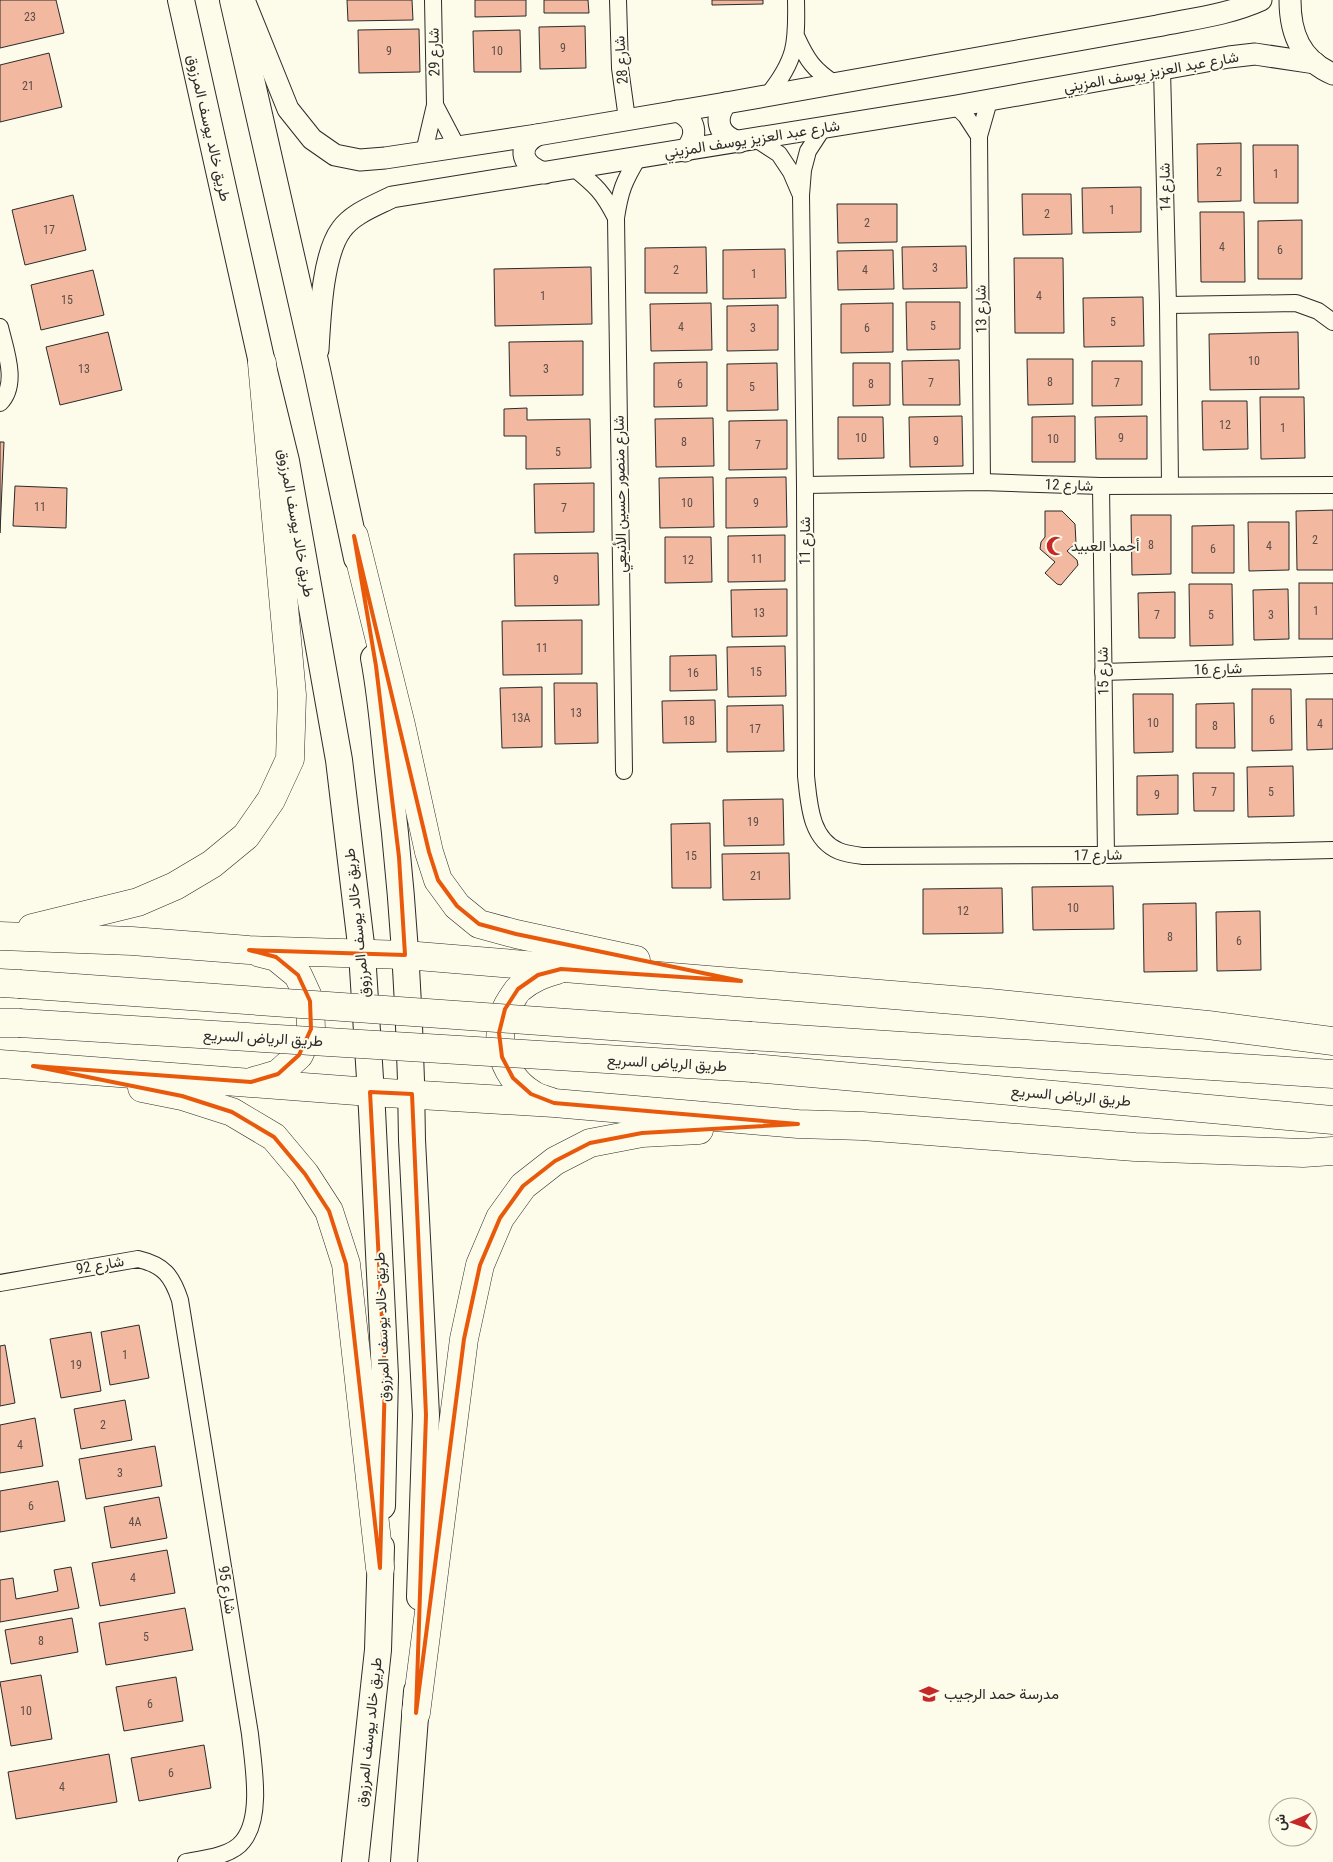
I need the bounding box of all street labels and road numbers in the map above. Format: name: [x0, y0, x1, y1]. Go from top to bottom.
street label: شارع 29: [425, 27, 445, 76]
street label: شارع 28: [610, 35, 634, 85]
street label: شارع عبد العزيز يوسف المزيني: [1062, 48, 1241, 100]
street label: طريق خالد يوسف المرزوق: [182, 53, 235, 204]
street label: شارع عبد العزيز يوسف المزيني: [663, 116, 842, 166]
street label: شارع 14: [1156, 162, 1176, 211]
street label: شارع 13: [972, 284, 992, 333]
street label: شارع منصور حسين الأنبعي: [610, 415, 634, 573]
street label: طريق خالد يوسف المرزوق: [273, 447, 318, 599]
street label: شارع 12: [1044, 475, 1094, 497]
street label: شارع 11: [796, 517, 816, 565]
street label: شارع 15: [1094, 646, 1114, 695]
street label: شارع 16: [1193, 659, 1243, 681]
street label: شارع 17: [1074, 846, 1123, 866]
street label: طريق خالد يوسف المرزوق: [340, 847, 375, 999]
street label: طريق الرياض السريع: [202, 1026, 324, 1052]
street label: طريق الرياض السريع: [606, 1051, 728, 1077]
street label: طريق الرياض السريع: [1010, 1082, 1132, 1112]
street label: طريق خالد يوسف المرزوق: [370, 1251, 395, 1402]
street label: شارع 92: [75, 1252, 126, 1280]
street label: شارع 95: [212, 1565, 240, 1616]
street label: طريق خالد يوسف المرزوق: [352, 1656, 387, 1808]

